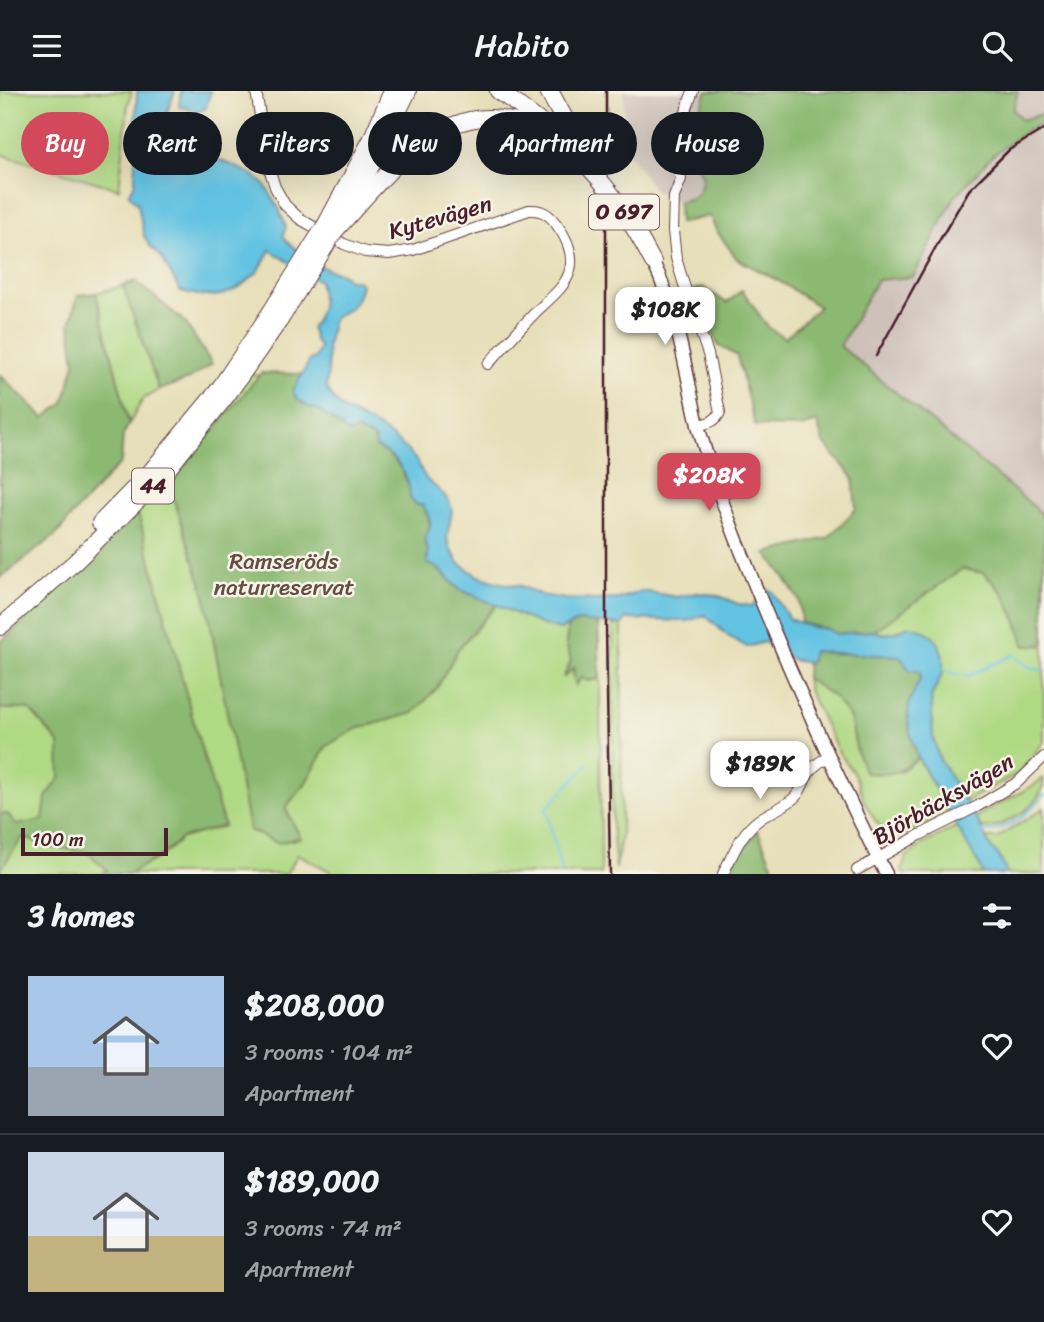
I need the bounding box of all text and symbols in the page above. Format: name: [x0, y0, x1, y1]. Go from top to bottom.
text: Habito: [475, 17, 569, 74]
icon: menu: [28, 27, 66, 65]
icon: search: [978, 27, 1016, 65]
chip: Buy: [21, 112, 109, 175]
chip: Rent: [123, 112, 222, 175]
chip: Filters: [236, 112, 354, 175]
chip: New: [368, 112, 462, 175]
chip: Apartment: [476, 112, 637, 175]
chip: House: [651, 112, 764, 175]
street label: Kytevägen: [384, 183, 497, 252]
road number: O 697: [589, 195, 659, 229]
pin: $108K: [616, 287, 714, 347]
text: $108K: [631, 289, 699, 330]
pin: $208K: [660, 453, 758, 513]
text: $208K: [673, 455, 745, 496]
road number: 44: [132, 469, 174, 503]
park label: Ramseröds naturreservat: [214, 541, 354, 608]
pin: $189K: [711, 741, 809, 801]
street label: Björbäcksvägen: [864, 742, 1022, 857]
text: $189K: [726, 743, 794, 784]
text: 100 m: [32, 823, 84, 856]
scale bar: [21, 825, 168, 857]
text: 3 homes: [28, 889, 134, 943]
icon: filters: [978, 897, 1016, 935]
text: $208,000: [245, 978, 385, 1032]
icon: home: [84, 1004, 168, 1088]
icon: heart: [978, 1027, 1016, 1065]
text: 3 rooms · 104 m²: [245, 1032, 413, 1073]
text: Apartment: [245, 1073, 354, 1114]
text: $189,000: [245, 1154, 380, 1208]
icon: home: [84, 1180, 168, 1264]
icon: heart: [978, 1203, 1016, 1241]
text: 3 rooms · 74 m²: [245, 1208, 402, 1249]
text: Apartment: [245, 1249, 354, 1290]

